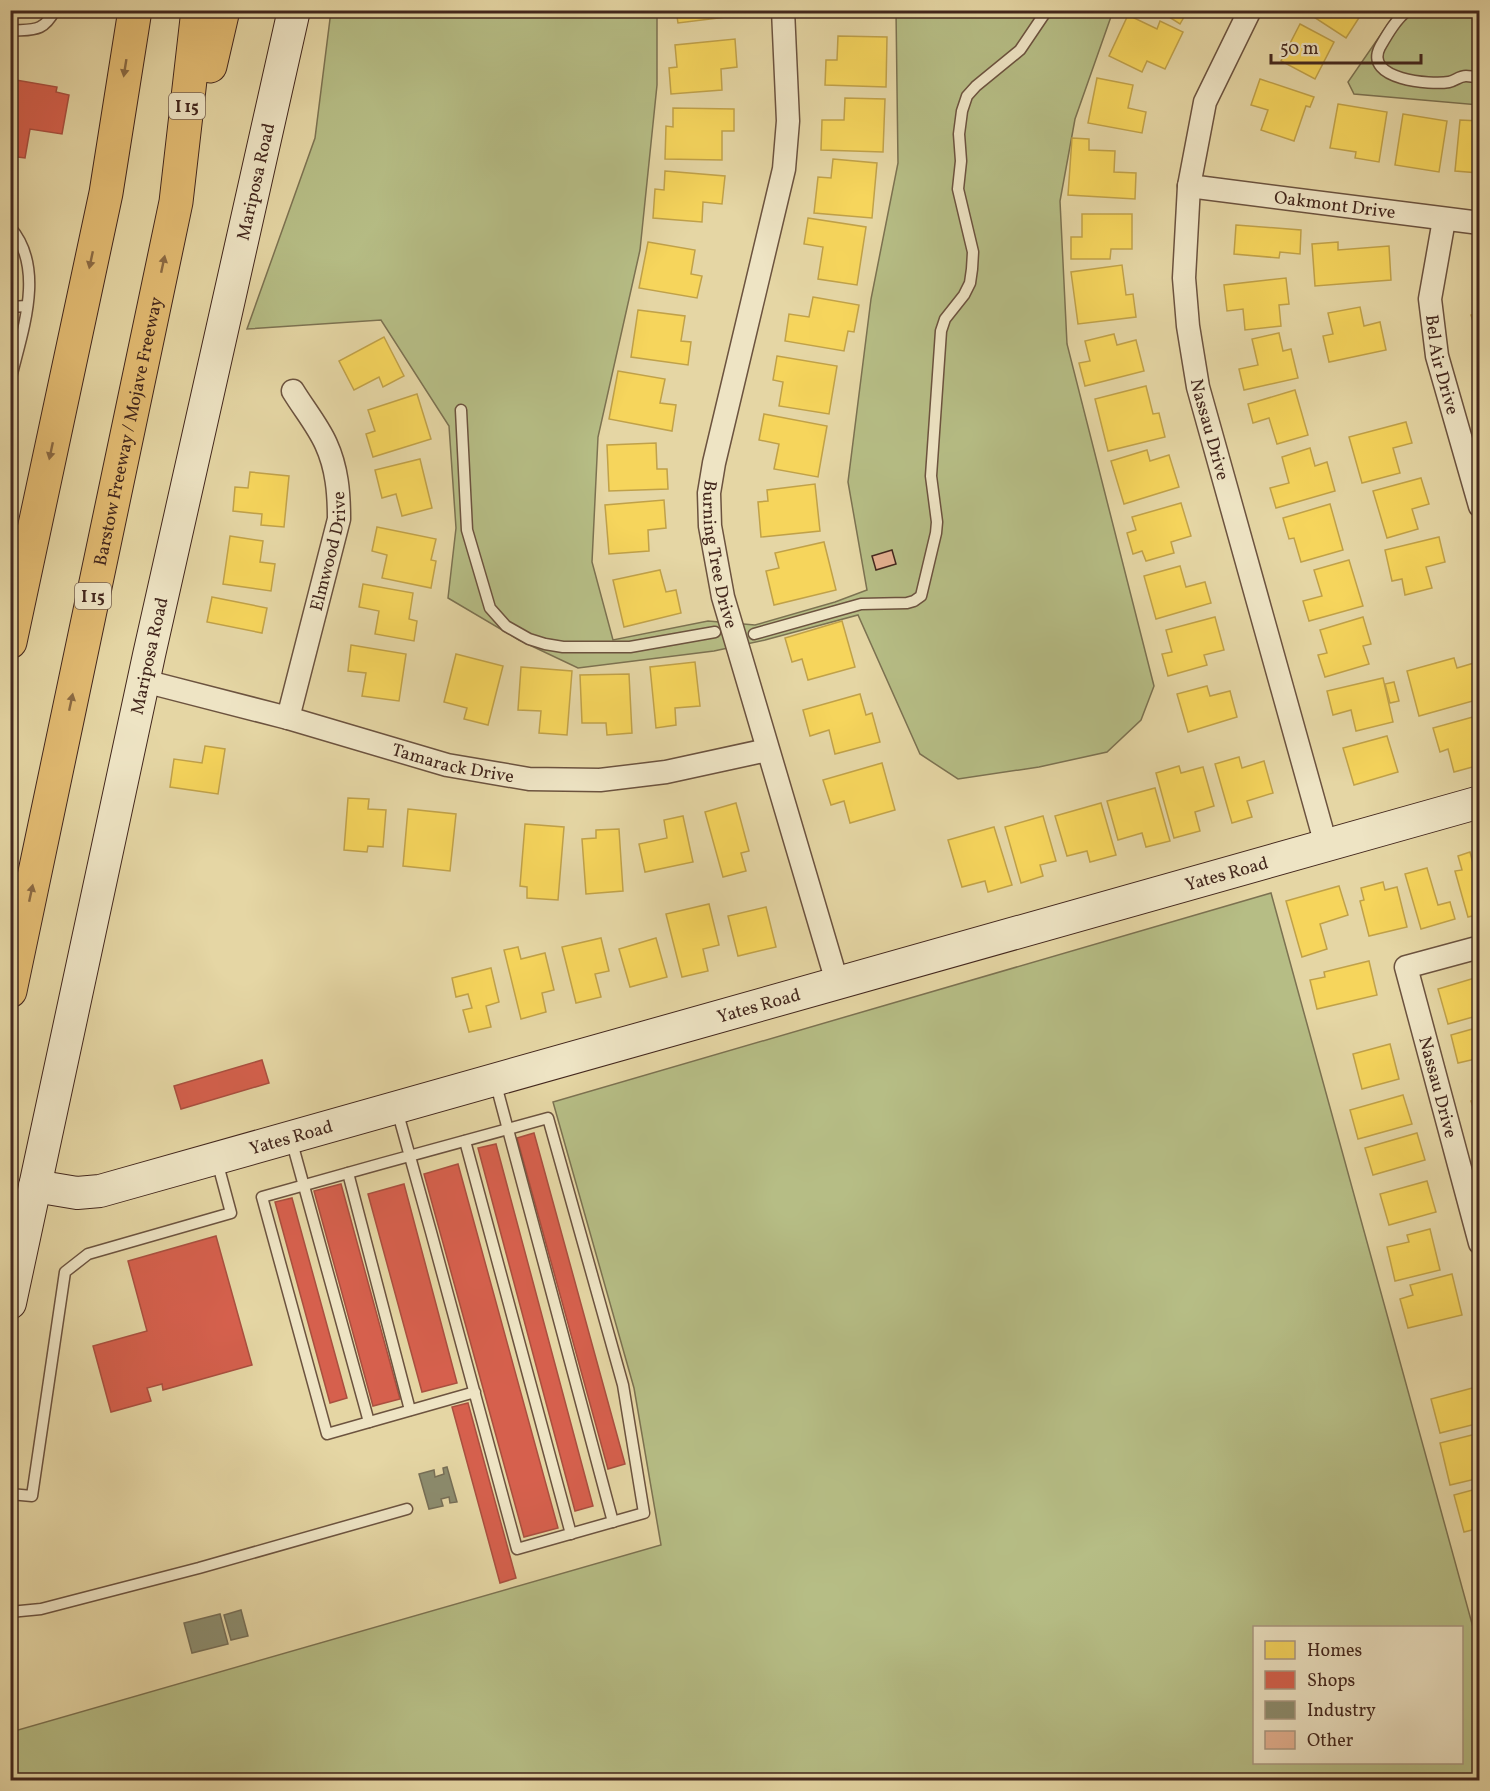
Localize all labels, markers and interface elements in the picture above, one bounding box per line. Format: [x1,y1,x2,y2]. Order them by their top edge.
scale bar [1271,27,1421,65]
text: 50 m [1280,37,1319,62]
one-way arrow [121,59,130,78]
road number: I 15 [169,93,205,119]
street label: Mariposa Road [232,121,282,243]
street label: Oakmont Drive [1272,186,1397,226]
one-way arrow [86,251,96,270]
one-way arrow [158,255,168,274]
street label: Barstow Freeway / Mojave Freeway [89,294,170,568]
street label: Bel Air Drive [1418,313,1464,418]
street label: Nassau Drive [1183,377,1234,483]
one-way arrow [46,442,55,461]
street label: Burning Tree Drive [695,478,743,632]
street label: Elmwood Drive [305,490,353,614]
road number: I 15 [75,583,111,609]
street label: Mariposa Road [126,595,176,717]
one-way arrow [67,692,76,711]
street label: Tamarack Drive [388,738,516,790]
street label: Yates Road [1182,851,1271,899]
one-way arrow [27,883,36,902]
street label: Yates Road [715,983,804,1030]
street label: Nassau Drive [1411,1034,1462,1141]
street label: Yates Road [247,1115,336,1162]
legend [1253,1626,1463,1764]
text: Homes [1307,1639,1362,1664]
text: Shops [1307,1669,1355,1694]
text: Industry [1307,1699,1376,1724]
text: Other [1307,1729,1354,1754]

